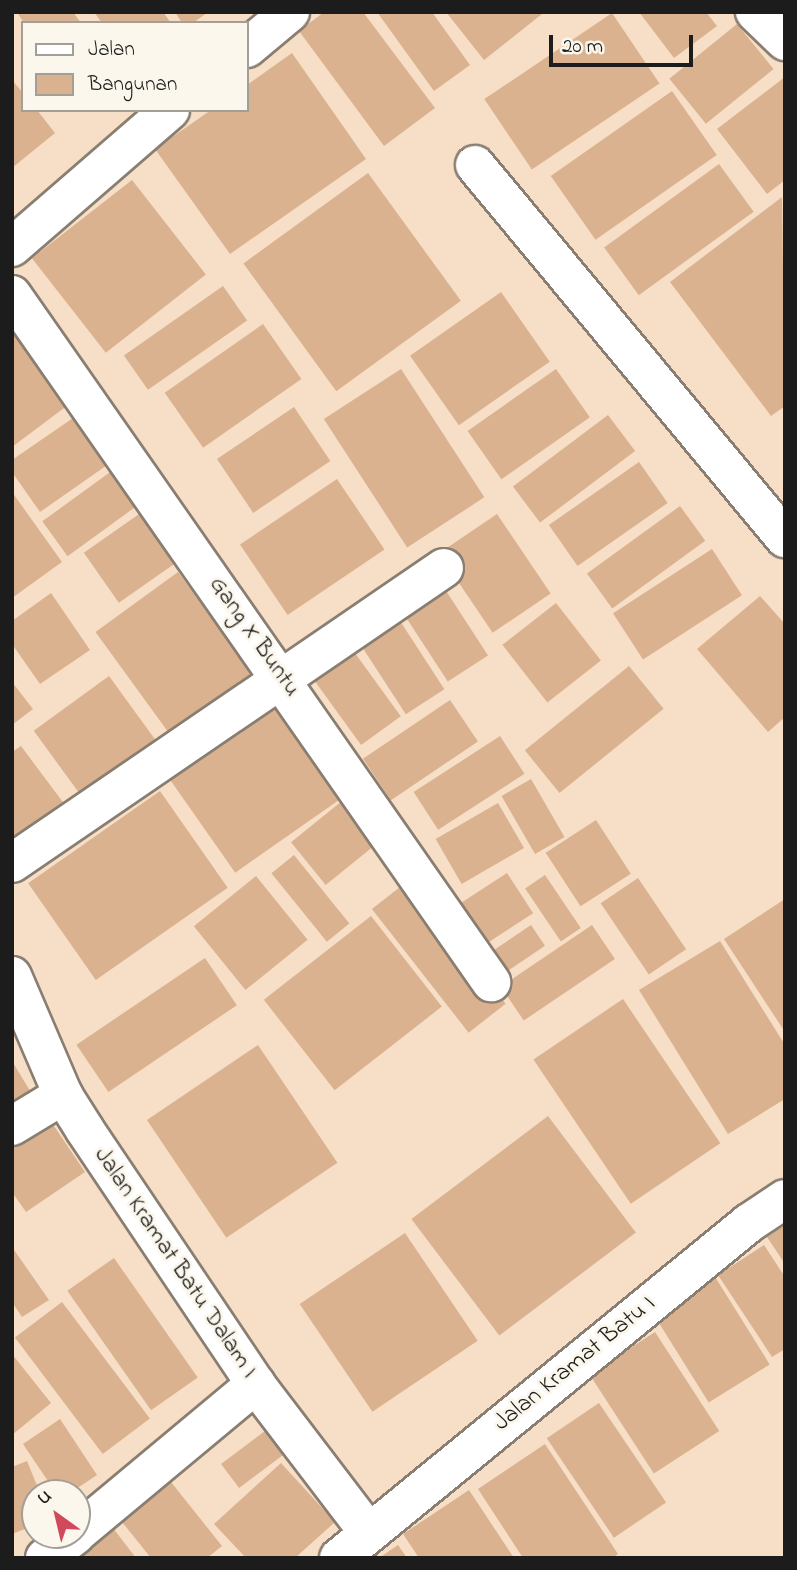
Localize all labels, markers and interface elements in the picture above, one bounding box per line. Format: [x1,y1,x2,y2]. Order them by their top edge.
legend [21,21,248,112]
scale bar [552,21,696,65]
text: 20 m [562,32,603,62]
text: Jalan [88,35,135,65]
text: Bangunan [88,70,177,100]
street label: Gang X Buntu [202,571,306,703]
street label: Jalan Kramat Batu Dalam I [87,1142,263,1384]
street label: Jalan Kramat Batu I [488,1290,662,1438]
north arrow [21,1479,91,1549]
text: U [33,1483,58,1512]

